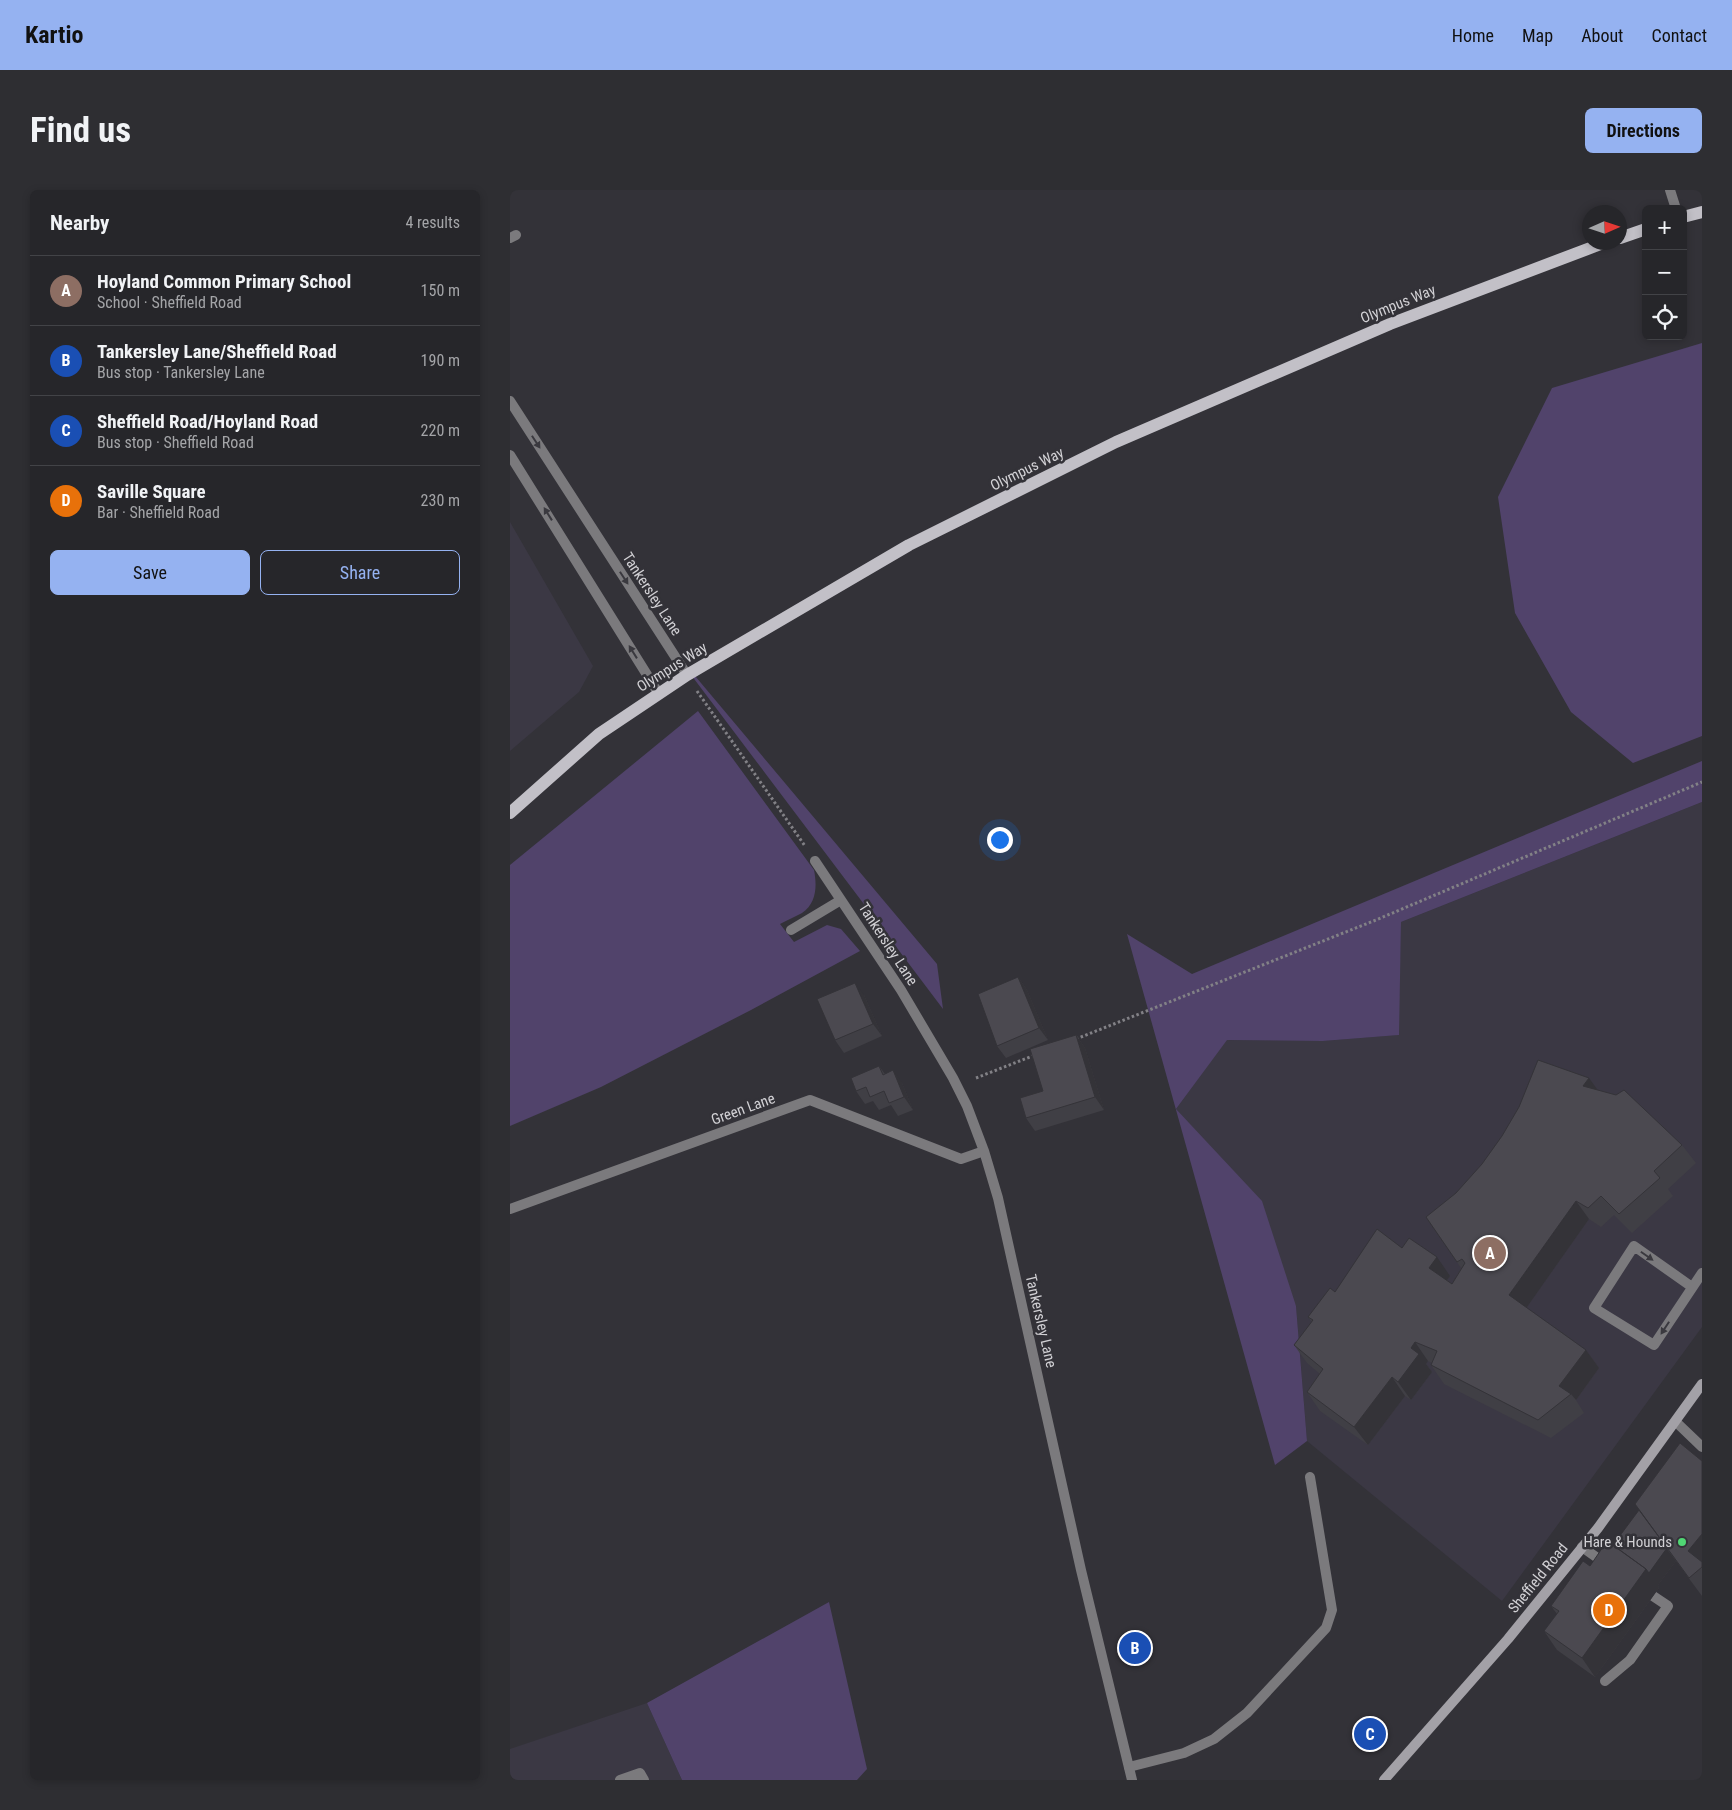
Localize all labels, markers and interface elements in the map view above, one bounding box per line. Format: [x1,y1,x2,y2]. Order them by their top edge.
text: Kartio [25,21,83,49]
text: Home [1452,25,1494,46]
text: Map [1522,25,1553,46]
text: About [1581,25,1623,46]
text: Contact [1651,25,1707,46]
button: Directions [1585,108,1702,153]
text: Find us [30,110,131,151]
north arrow [1582,205,1627,250]
map controls [1642,205,1687,340]
button: + [1642,205,1687,250]
text: Nearby [50,211,109,235]
text: 4 results [405,213,460,232]
button: − [1642,250,1687,295]
text: Hoyland Common Primary School [97,270,351,293]
text: A [61,281,71,300]
text: 150 m [421,281,460,300]
street label: Olympus Way [1358,281,1438,327]
text: School · Sheffield Road [97,293,242,312]
button: locate [1642,295,1687,340]
text: Tankersley Lane/Sheffield Road [97,340,337,363]
text: B [62,351,70,370]
text: 190 m [421,351,460,370]
text: Bus stop · Tankersley Lane [97,363,265,382]
text: Sheffield Road/Hoyland Road [97,410,318,433]
text: C [61,421,71,440]
text: 220 m [421,421,460,440]
text: Bus stop · Sheffield Road [97,433,254,452]
one-way arrow [532,435,541,448]
street label: Olympus Way [987,443,1067,495]
text: Saville Square [97,480,206,503]
text: D [61,491,71,510]
text: 230 m [421,491,460,510]
text: Bar · Sheffield Road [97,503,220,522]
one-way arrow [543,508,552,521]
street label: Tankersley Lane [619,549,685,639]
button: Save [50,550,250,595]
button: Share [260,550,460,595]
one-way arrow [620,572,629,585]
street label: Olympus Way [634,638,710,696]
one-way arrow [628,646,638,659]
your location [987,827,1013,853]
street label: Tankersley Lane [855,899,921,989]
street label: Green Lane [709,1089,777,1129]
pin: A [1474,1234,1506,1272]
one-way arrow [1640,1251,1654,1261]
street label: Tankersley Lane [1022,1273,1060,1369]
one-way arrow [1660,1321,1670,1334]
place label: Hare & Hounds [1583,1533,1672,1551]
marker: Hare & Hounds [1676,1536,1688,1548]
street label: Sheffield Road [1504,1539,1572,1617]
pin: D [1593,1591,1625,1629]
pin: B [1119,1629,1151,1667]
pin: C [1354,1715,1386,1753]

